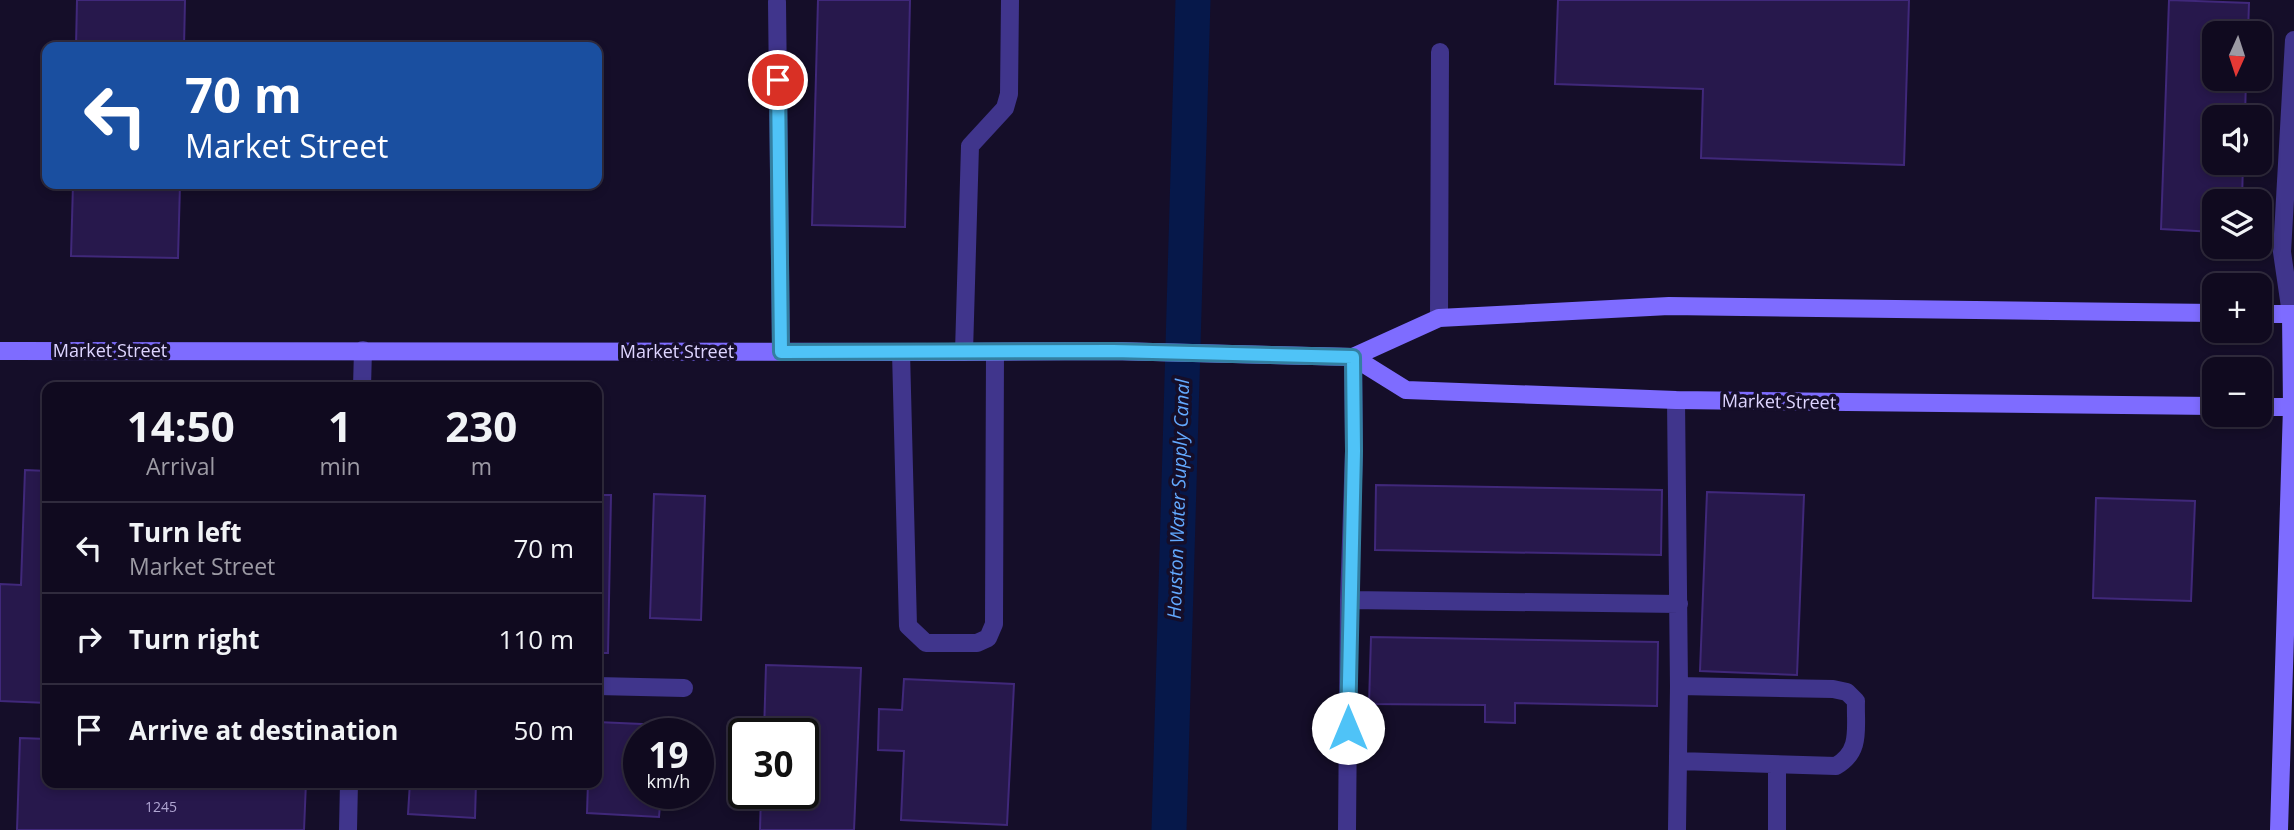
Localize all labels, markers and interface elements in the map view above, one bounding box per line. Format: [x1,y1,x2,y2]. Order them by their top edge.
north arrow [2202,21,2272,91]
map controls [2202,21,2272,427]
pin [748,50,808,110]
text: 70 m [185,61,302,127]
icon: arrive [759,61,797,99]
icon: left [70,70,161,161]
button: sound [2202,105,2272,175]
text: Market Street [185,124,389,167]
button: layers [2202,189,2272,259]
button: + [2202,273,2272,343]
street label: Market Street [53,338,167,362]
street label: Market Street [620,339,734,363]
button: − [2202,357,2272,427]
water label: Houston Water Supply Canal [1161,377,1195,619]
street label: Market Street [1722,388,1836,414]
text: 14:50 [127,397,235,454]
text: 1 [328,397,352,454]
text: 230 [445,397,517,454]
text: Arrival [146,450,215,482]
text: min [319,450,361,482]
text: m [471,450,492,482]
text: Turn left [129,514,241,550]
icon: left [70,529,108,567]
text: 70 m [513,530,574,566]
text: Market Street [129,550,275,582]
icon: right [70,620,108,658]
text: Turn right [129,621,260,657]
text: 110 m [499,621,574,657]
position arrow [1311,691,1385,765]
icon: arrive [70,711,108,749]
text: Arrive at destination [129,712,398,748]
text: 50 m [513,712,574,748]
speed limit sign: 30 [728,718,819,809]
text: 19 [648,731,689,778]
text: km/h [647,769,690,793]
house number: 1245 [145,797,177,816]

